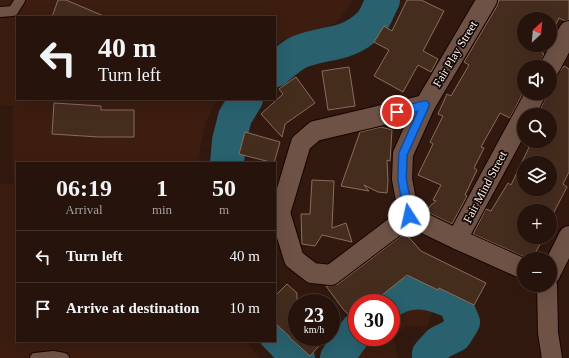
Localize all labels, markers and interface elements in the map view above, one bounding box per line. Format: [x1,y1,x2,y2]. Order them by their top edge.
north arrow [517,12,557,52]
map controls [517,12,557,292]
street label: Fair Play Street [430,18,481,90]
icon: left [32,32,84,84]
text: 40 m [98,32,156,63]
button: sound [517,60,557,100]
text: Turn left [98,65,161,85]
pin [380,95,414,129]
icon: arrive [386,101,408,123]
button: search [517,108,557,148]
street label: Fair Mind Street [460,148,510,225]
button: layers [517,156,557,196]
text: 06:19 [56,175,112,201]
text: 1 [156,175,168,201]
text: 50 [212,175,236,201]
position arrow [388,195,430,237]
text: Arrival [65,202,103,217]
text: min [152,202,172,217]
text: m [219,202,229,217]
button: + [517,204,557,244]
icon: left [32,246,54,268]
text: Turn left [66,248,123,264]
text: 40 m [230,248,260,264]
button: − [517,252,557,292]
speed limit sign: 30 [348,294,400,346]
icon: arrive [32,298,54,320]
text: Arrive at destination [66,300,199,316]
text: 10 m [230,300,260,316]
text: 23 [304,304,324,326]
text: km/h [304,324,324,335]

